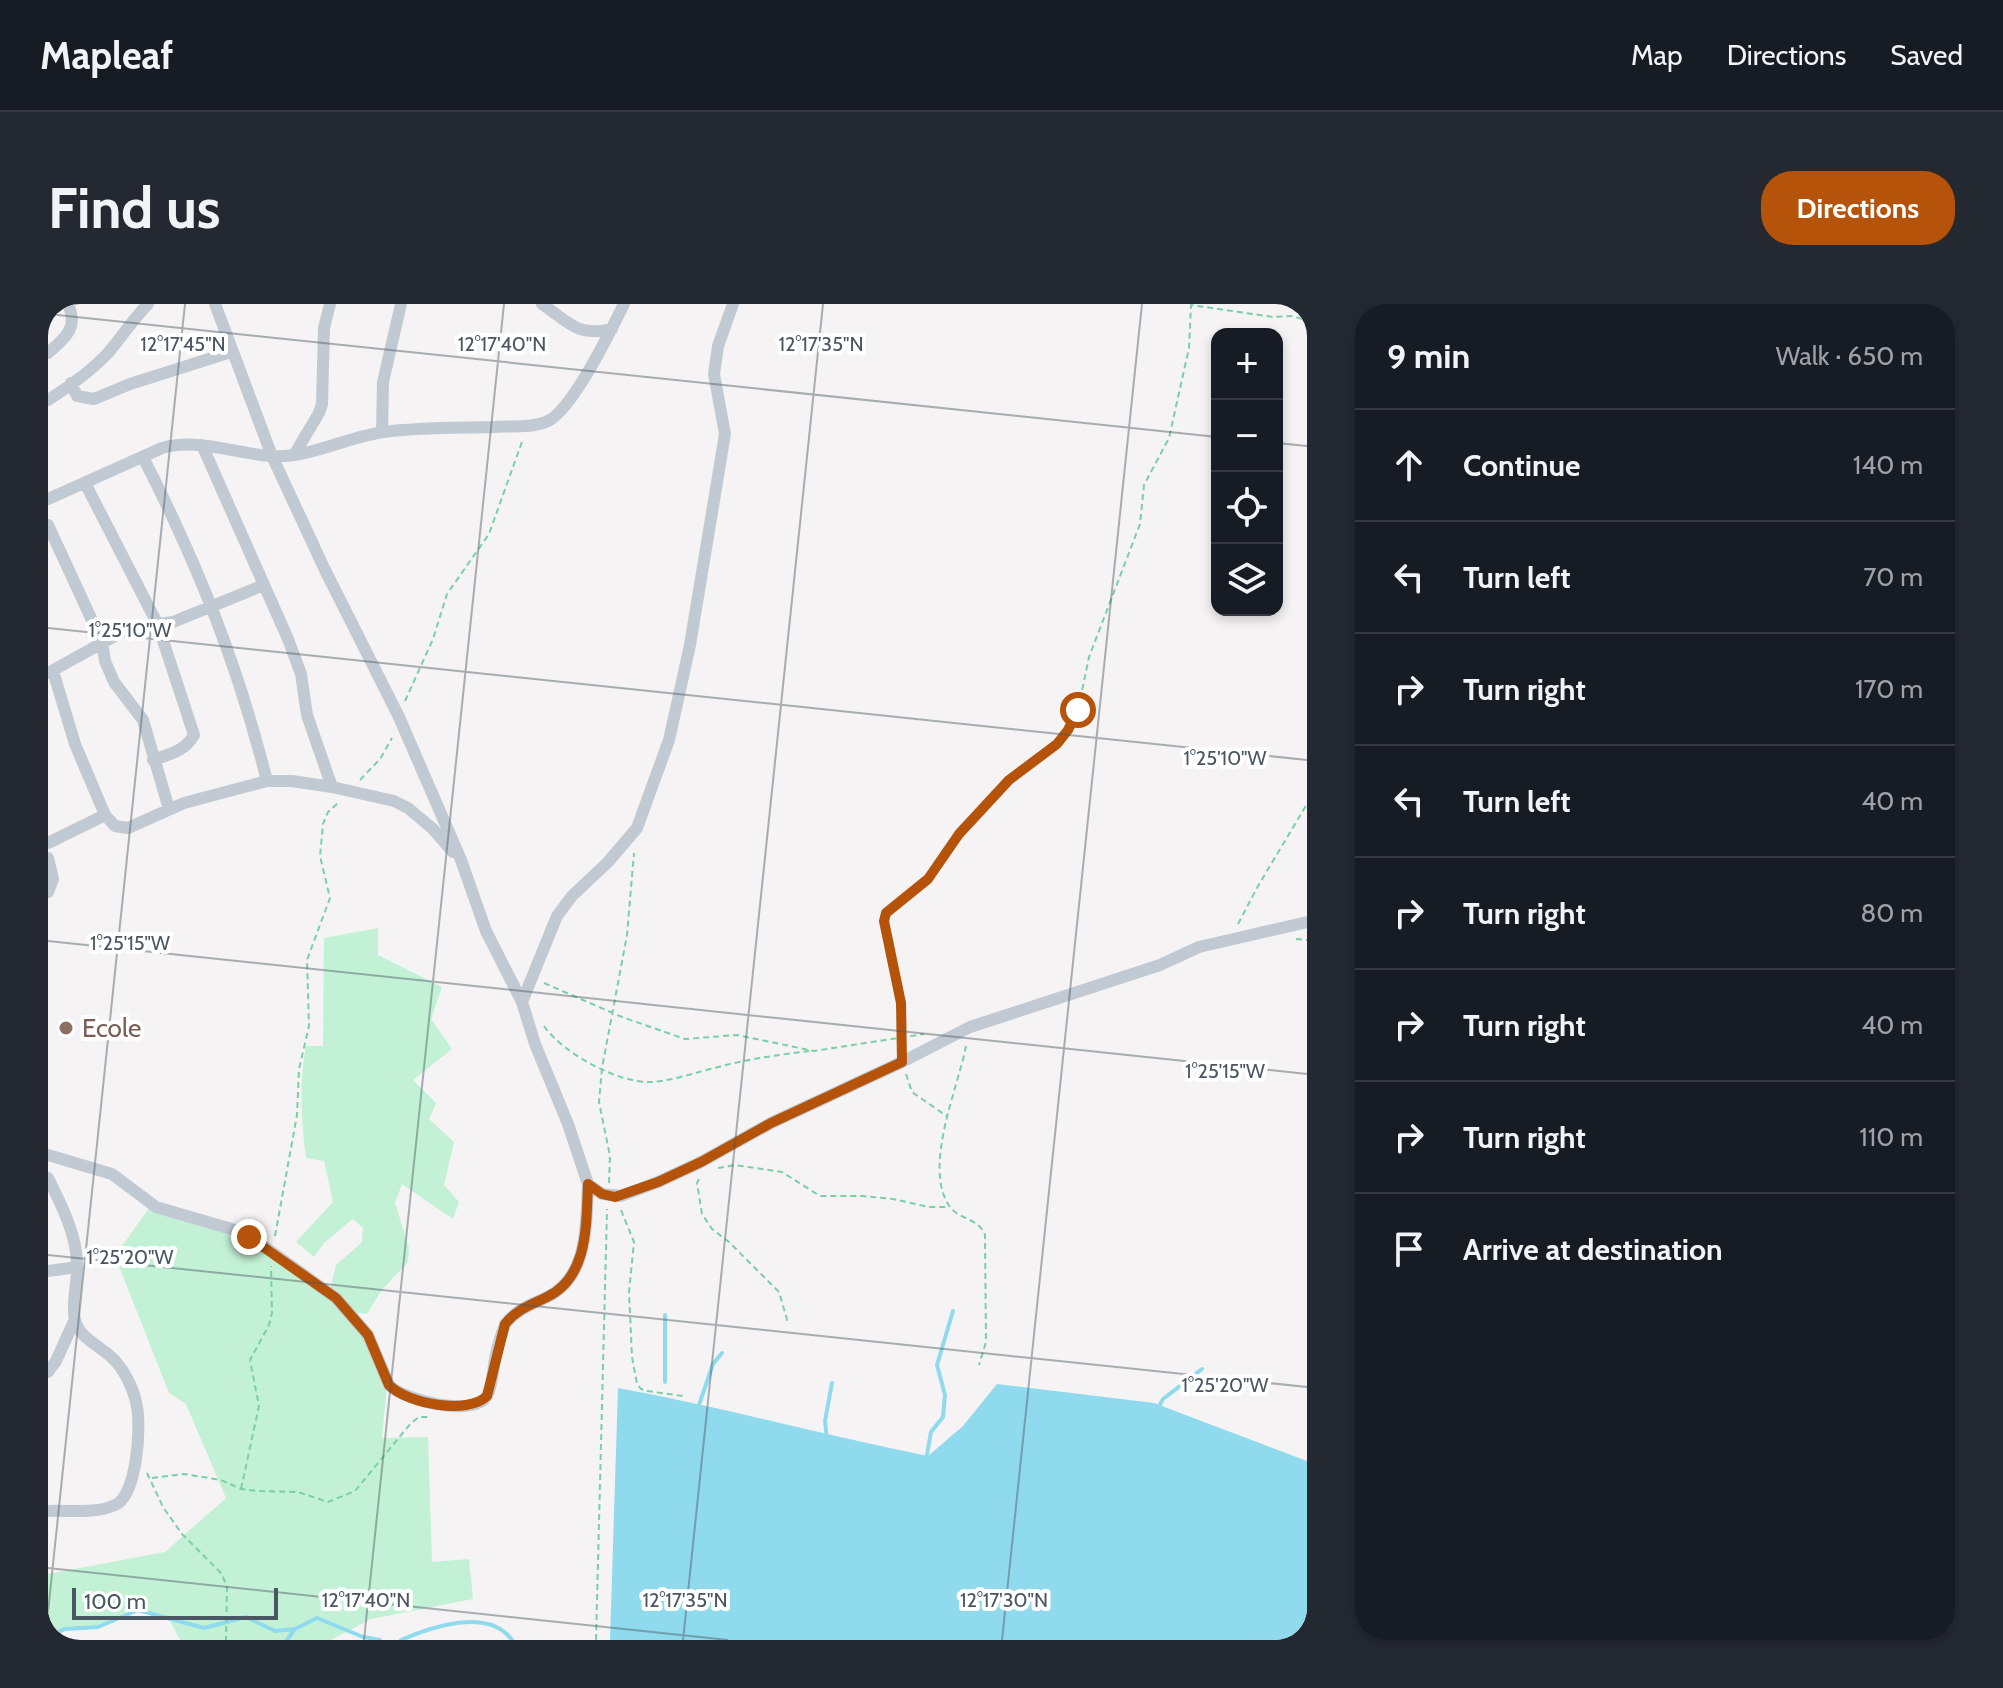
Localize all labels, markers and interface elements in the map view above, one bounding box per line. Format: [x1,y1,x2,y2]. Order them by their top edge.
text: Mapleaf [40,32,173,79]
text: Map [1631,38,1683,72]
text: Directions [1727,38,1846,72]
text: Saved [1890,38,1963,72]
button: Directions [1761,171,1955,245]
text: Find us [48,174,221,242]
map controls [1211,328,1283,616]
button: + [1211,328,1283,400]
text: 12°17'45"N [140,332,226,356]
text: 12°17'40"N [458,332,546,356]
text: 12°17'35"N [779,332,864,356]
text: 9 min [1387,335,1470,377]
text: Walk · 650 m [1776,340,1923,372]
button: − [1211,400,1283,472]
icon: ahead [1387,443,1431,487]
text: Continue [1463,447,1580,484]
text: 140 m [1853,449,1923,481]
button: locate [1211,472,1283,544]
button: layers [1211,544,1283,616]
icon: left [1387,555,1431,599]
text: Turn left [1463,559,1571,596]
text: 70 m [1863,561,1923,593]
text: 1°25'10"W [89,618,172,642]
icon: right [1387,667,1431,711]
text: Turn right [1463,671,1586,708]
text: 170 m [1855,673,1923,705]
route start [1060,692,1096,728]
text: 1°25'10"W [1184,746,1267,770]
icon: left [1387,779,1431,823]
text: Turn left [1463,783,1571,820]
text: 40 m [1861,785,1923,817]
icon: right [1387,891,1431,935]
text: Turn right [1463,895,1586,932]
text: 80 m [1860,897,1923,929]
text: 1°25'15"W [90,931,170,955]
icon: right [1387,1003,1431,1047]
text: Turn right [1463,1007,1586,1044]
text: 40 m [1861,1009,1923,1041]
place label: Ecole [82,1012,141,1044]
marker: Ecole [57,1019,75,1037]
text: 1°25'15"W [1185,1059,1265,1083]
icon: right [1387,1115,1431,1159]
text: Turn right [1463,1119,1586,1156]
text: 110 m [1859,1121,1923,1153]
route end [231,1219,267,1255]
icon: arrive [1387,1227,1431,1271]
text: Arrive at destination [1463,1231,1723,1268]
text: 1°25'20"W [87,1245,174,1269]
text: 1°25'20"W [1182,1373,1269,1397]
scale bar [72,1584,278,1620]
text: 100 m [84,1588,146,1615]
text: 12°17'40"N [322,1588,410,1612]
text: 12°17'35"N [643,1588,728,1612]
text: 12°17'30"N [960,1588,1048,1612]

